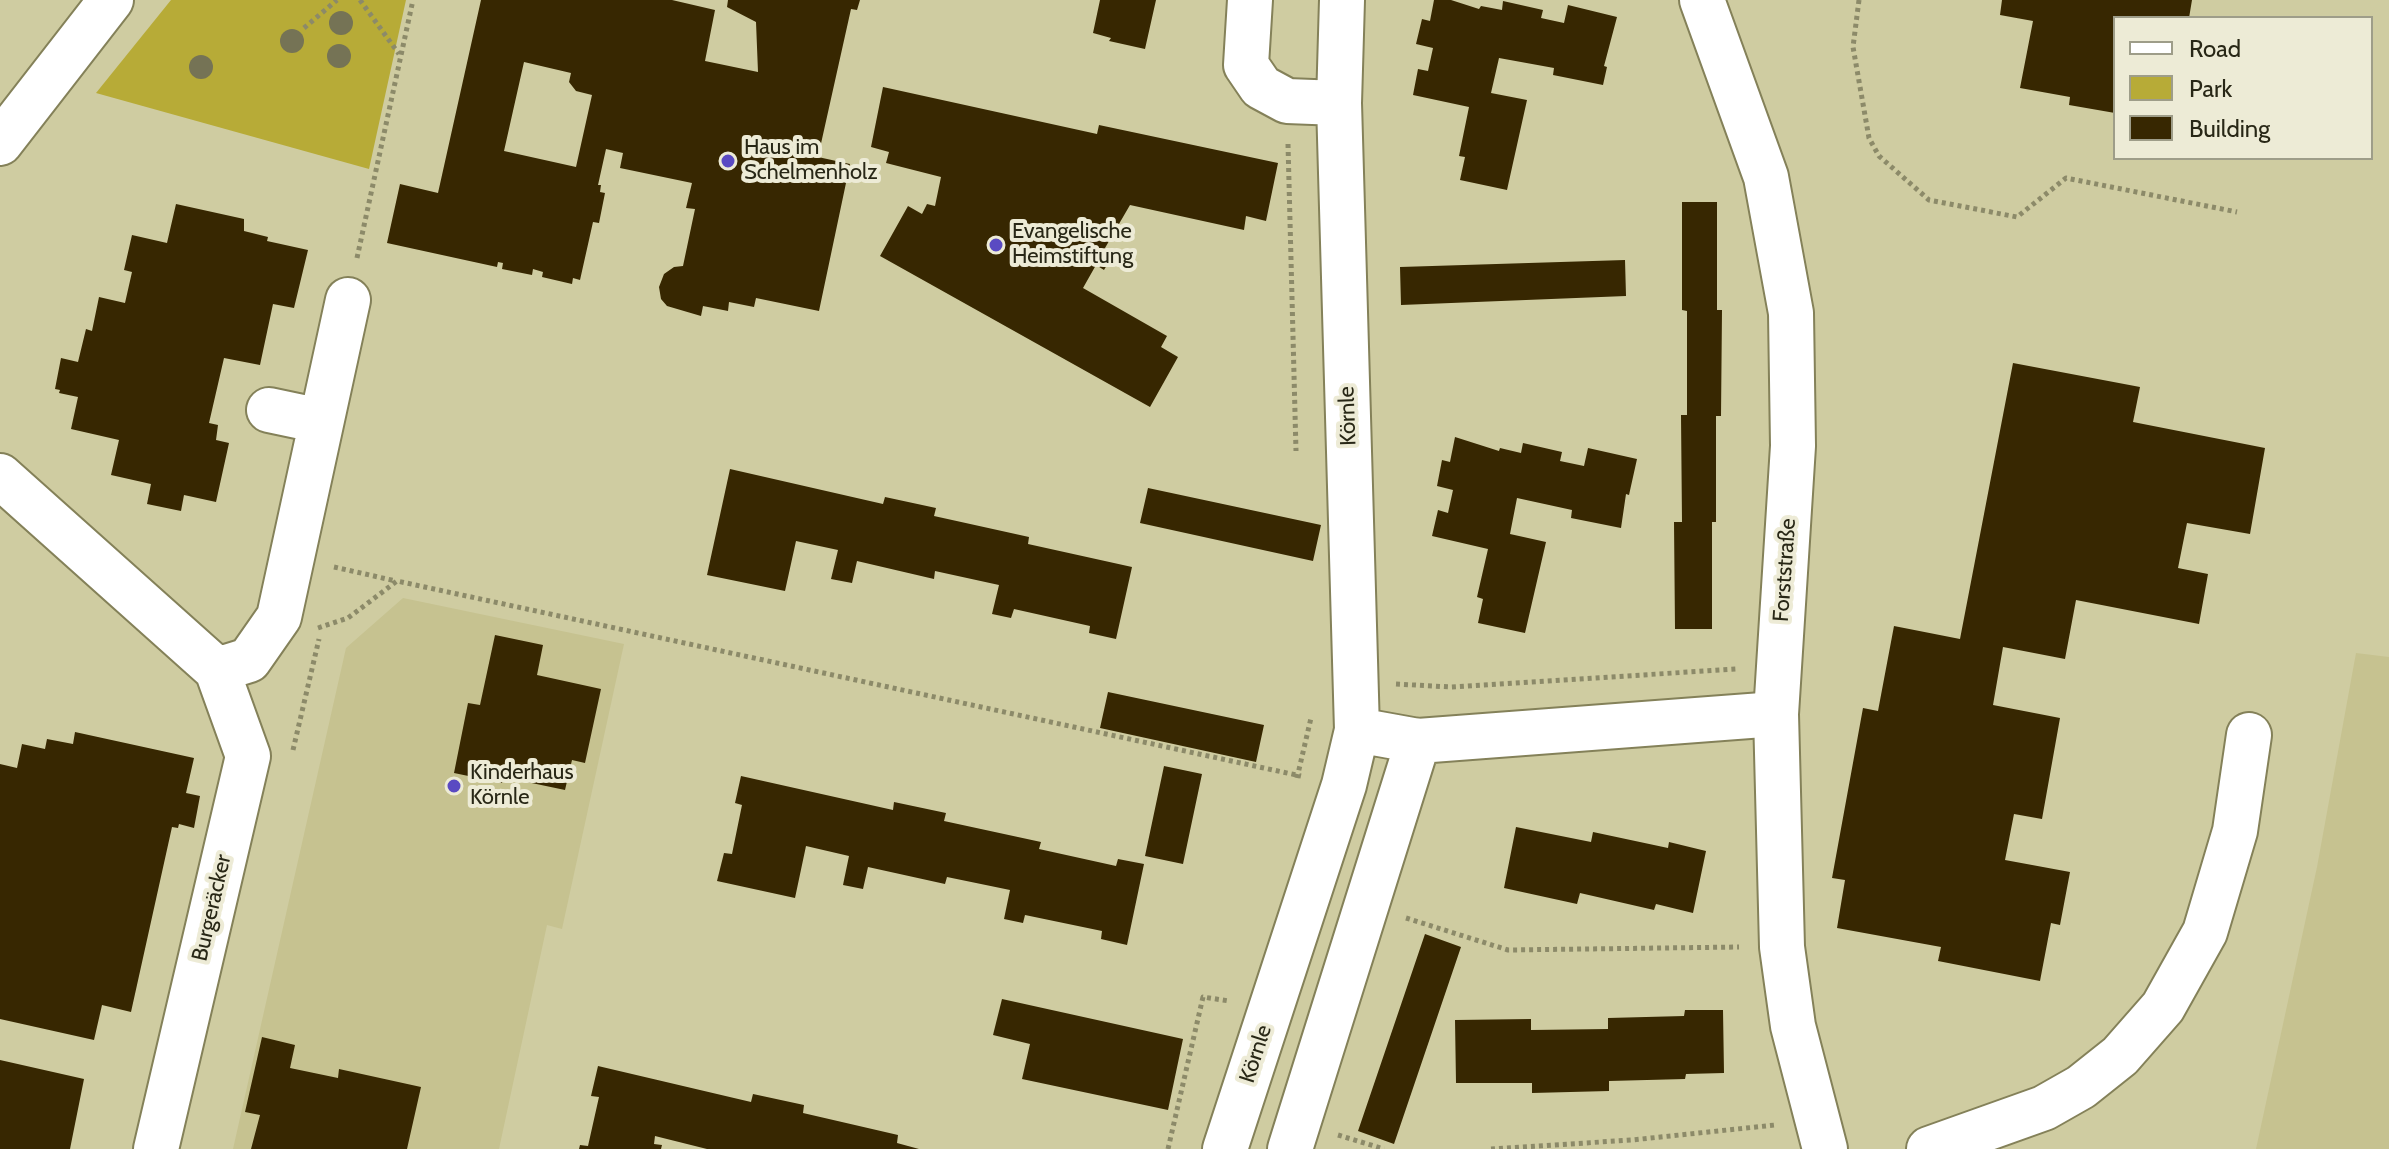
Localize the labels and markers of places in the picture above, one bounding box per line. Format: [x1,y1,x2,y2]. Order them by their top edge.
place label: Haus im Schelmenholz [744,135,878,186]
marker: Haus im Schelmenholz [719,152,737,170]
place label: Evangelische Heimstiftung [1012,219,1133,270]
marker: Evangelische Heimstiftung [987,236,1005,254]
place label: Kinderhaus Körnle [470,760,573,812]
marker: Kinderhaus Körnle [445,777,463,795]

